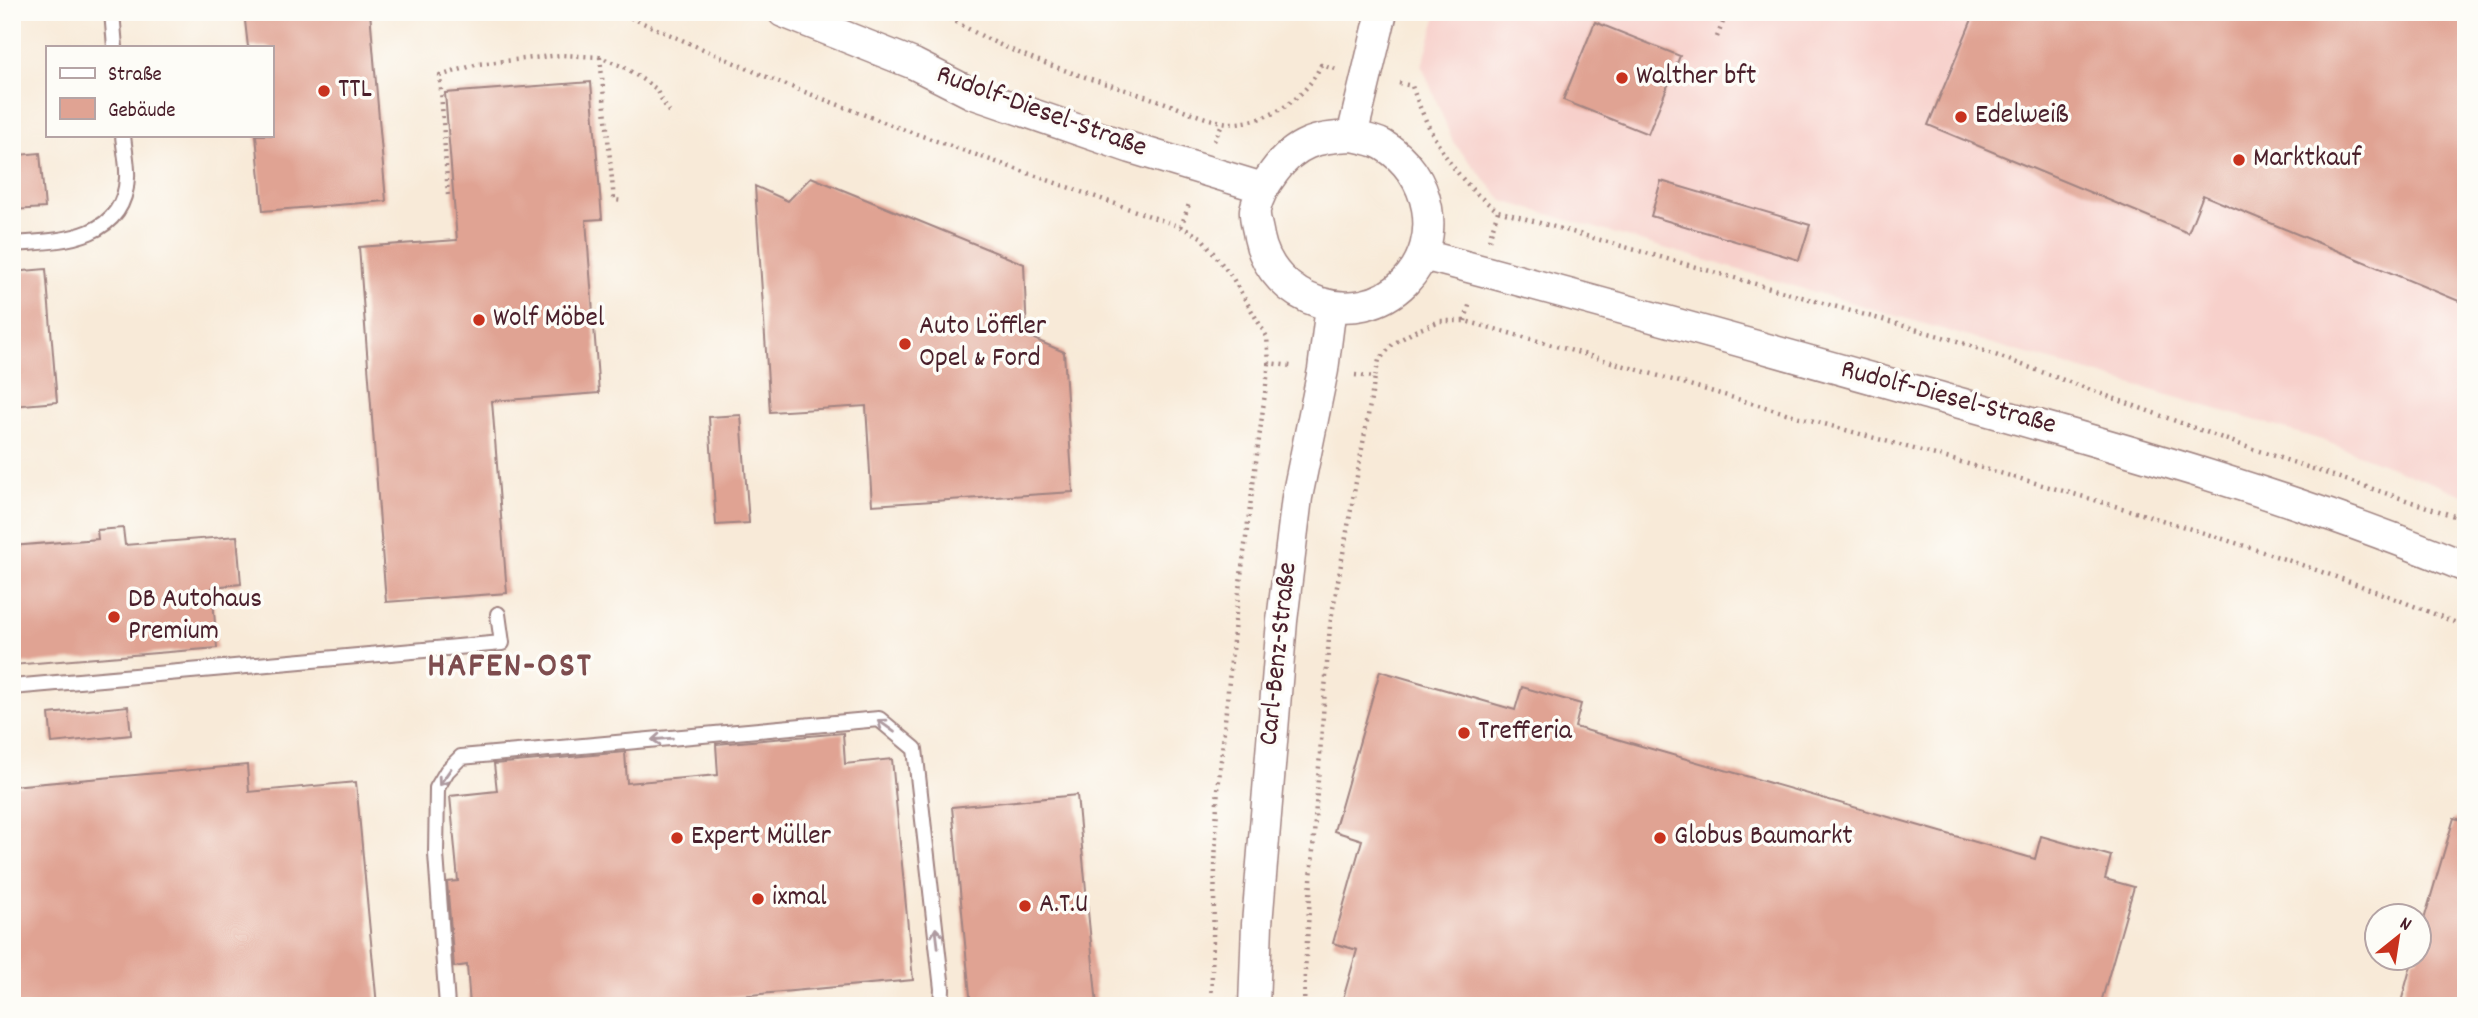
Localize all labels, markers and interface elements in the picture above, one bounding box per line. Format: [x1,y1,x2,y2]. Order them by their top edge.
legend [46,46,273,136]
street label: Rudolf-Diesel-Straße [930,56,1152,170]
place label: Walther bft [1636,58,1756,98]
text: Straße [108,61,162,91]
marker: Walther bft [1614,70,1630,86]
place label: TTL [338,71,372,111]
marker: TTL [316,83,332,99]
text: Gebäude [108,97,176,127]
place label: Edelweiß [1975,97,2069,137]
marker: Edelweiß [1953,109,1969,125]
place label: Marktkauf [2253,140,2362,180]
marker: Marktkauf [2231,152,2247,168]
place label: Wolf Möbel [493,300,605,340]
place label: Auto Löffler Opel & Ford [919,308,1047,380]
marker: Wolf Möbel [471,312,487,328]
marker: Auto Löffler Opel & Ford [897,336,913,352]
street label: Rudolf-Diesel-Straße [1836,351,2060,447]
street label: Carl-Benz-Straße [1250,560,1310,748]
place label: DB Autohaus Premium [128,581,262,653]
marker: DB Autohaus Premium [106,609,122,625]
district label: HAFEN-OST [427,643,593,693]
place label: Trefferia [1478,713,1573,753]
one-way arrow [877,719,896,733]
marker: Trefferia [1456,725,1472,741]
one-way arrow [651,732,674,745]
one-way arrow [437,767,452,786]
place label: Expert Müller [691,818,832,858]
place label: Globus Baumarkt [1674,818,1853,858]
marker: Expert Müller [669,830,685,846]
marker: Globus Baumarkt [1652,830,1668,846]
place label: ixmal [772,879,827,919]
place label: A.T.U [1039,886,1088,926]
marker: ixmal [750,891,766,907]
marker: A.T.U [1017,898,1033,914]
north arrow [2362,902,2432,972]
text: N [2394,911,2416,939]
one-way arrow [930,927,943,950]

